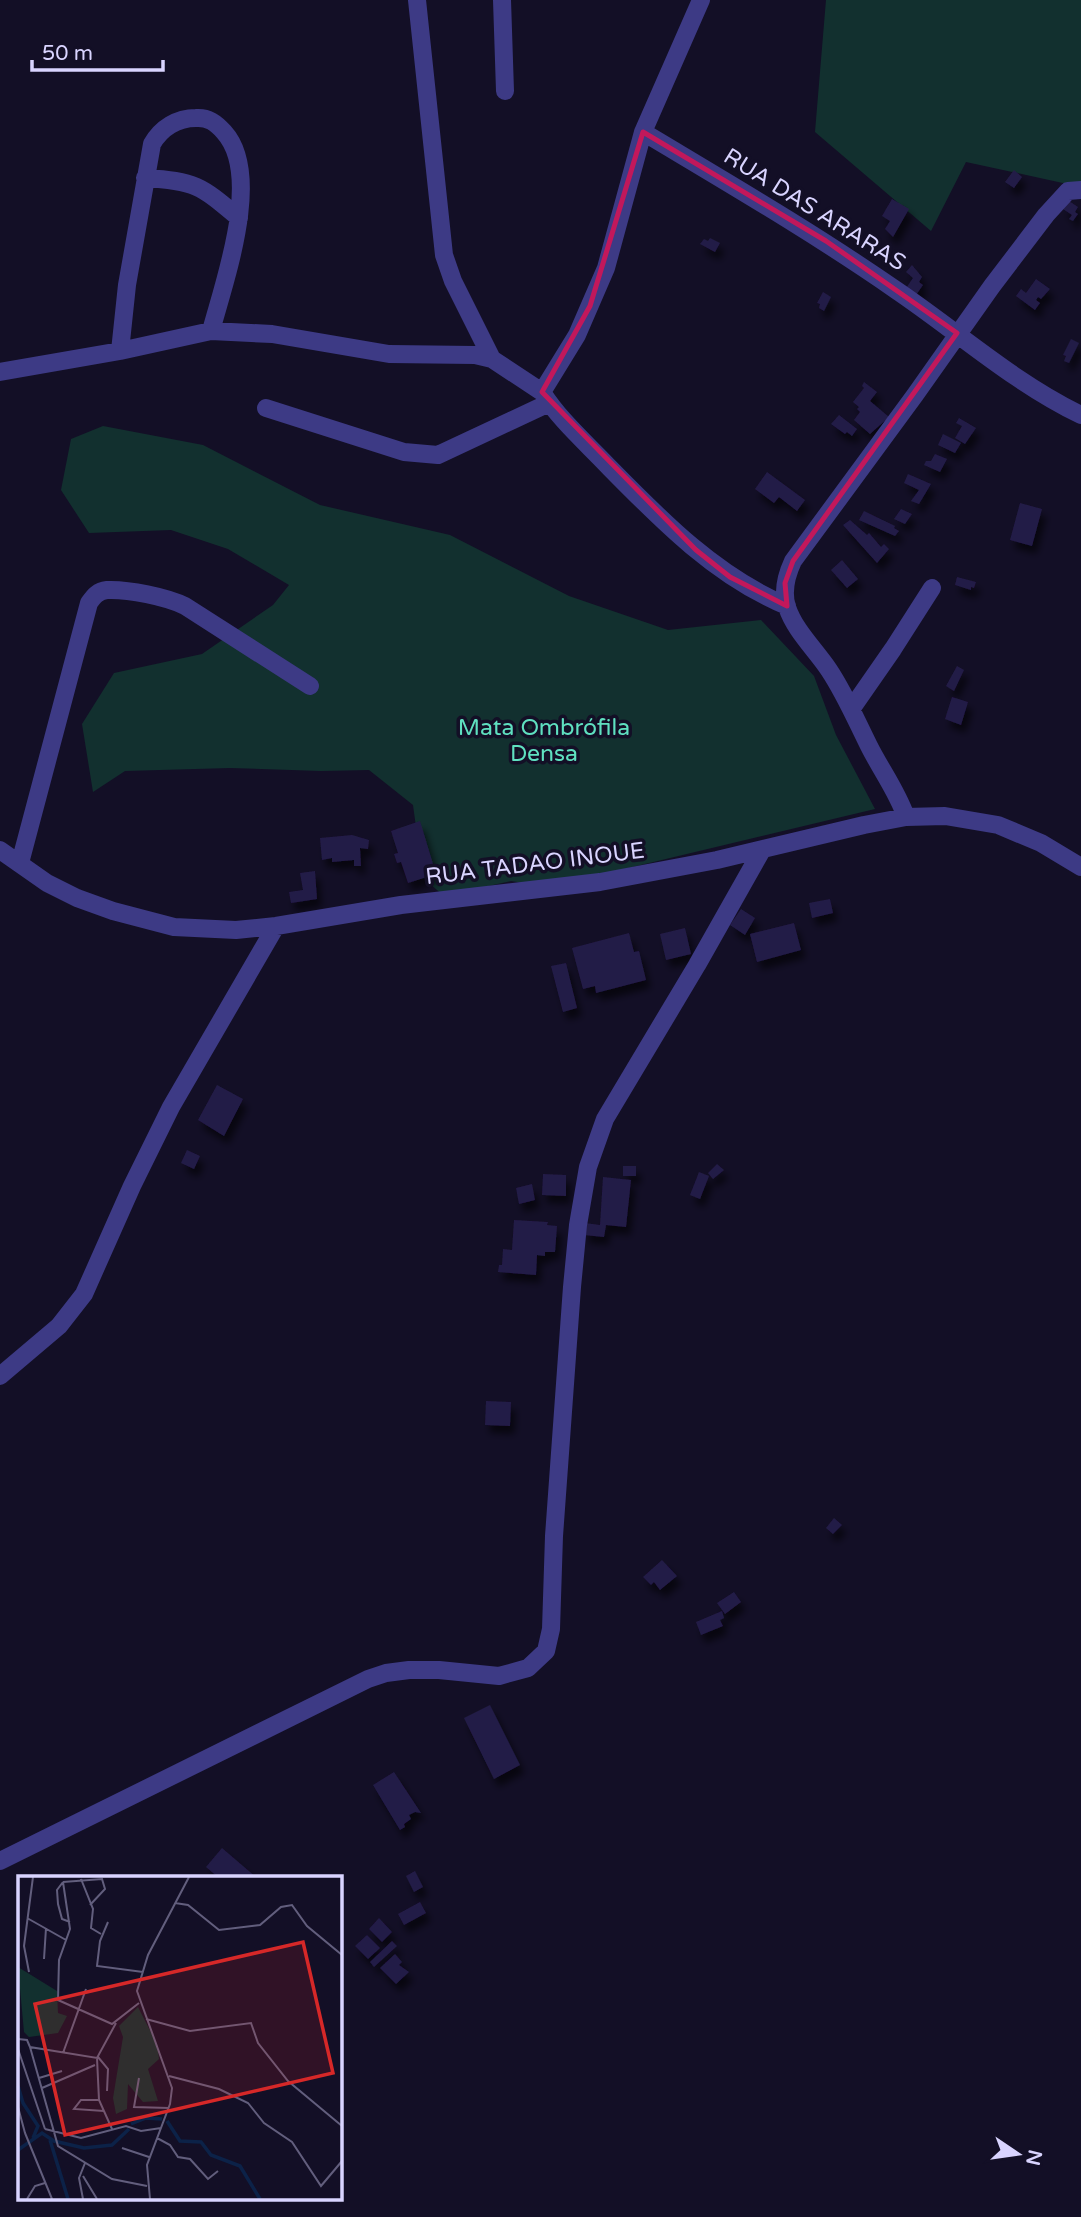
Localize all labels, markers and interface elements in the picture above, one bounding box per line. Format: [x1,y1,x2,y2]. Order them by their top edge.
scale bar [32,28,163,72]
text: 50 m [42,41,93,66]
street label: RUA DAS ARARAS [718,143,911,277]
park label: Mata Ombrófila Densa [458,714,630,768]
street label: RUA TADAO INOUE [424,837,646,891]
inset map [18,1876,341,2200]
north arrow [983,2119,1053,2189]
text: N [1021,2148,1046,2168]

